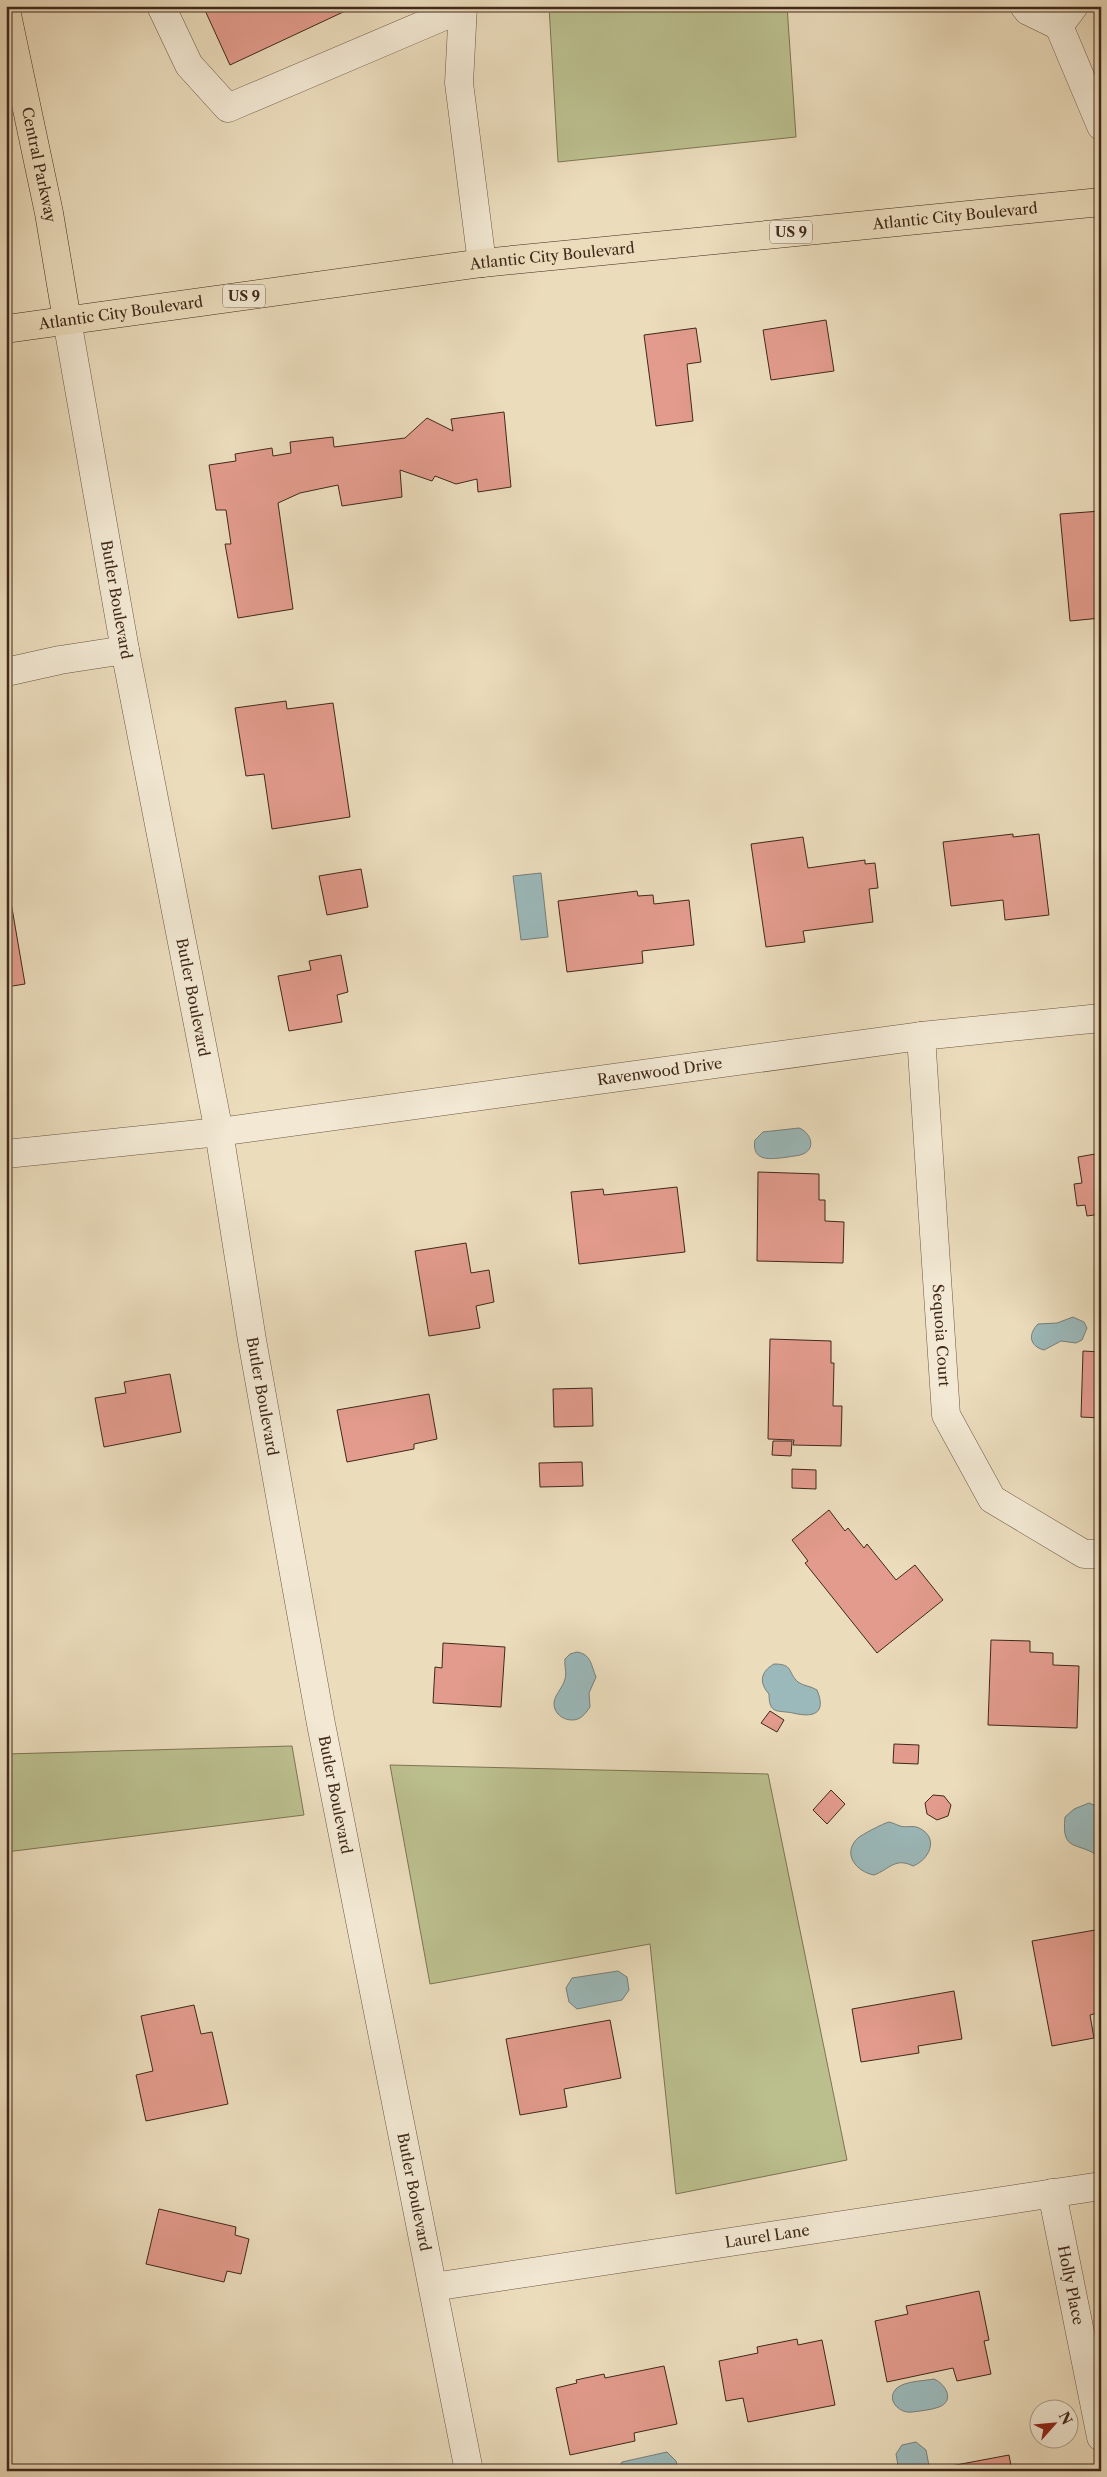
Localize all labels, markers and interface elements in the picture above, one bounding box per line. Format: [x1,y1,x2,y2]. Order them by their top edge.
street label: Central Parkway [18,105,61,224]
street label: Atlantic City Boulevard [871,198,1038,234]
road number: US 9 [770,220,812,243]
street label: Atlantic City Boulevard [467,238,635,274]
road number: US 9 [223,284,265,308]
street label: Atlantic City Boulevard [37,292,204,333]
street label: Butler Boulevard [97,539,137,661]
street label: Butler Boulevard [172,936,214,1058]
street label: Ravenwood Drive [596,1053,724,1089]
street label: Sequoia Court [928,1283,954,1388]
street label: Butler Boulevard [243,1335,283,1457]
street label: Butler Boulevard [314,1734,357,1856]
street label: Butler Boulevard [393,2131,435,2253]
street label: Laurel Lane [723,2220,811,2252]
street label: Holly Place [1054,2243,1088,2327]
north arrow [1030,2400,1080,2450]
text: N [1055,2409,1076,2428]

